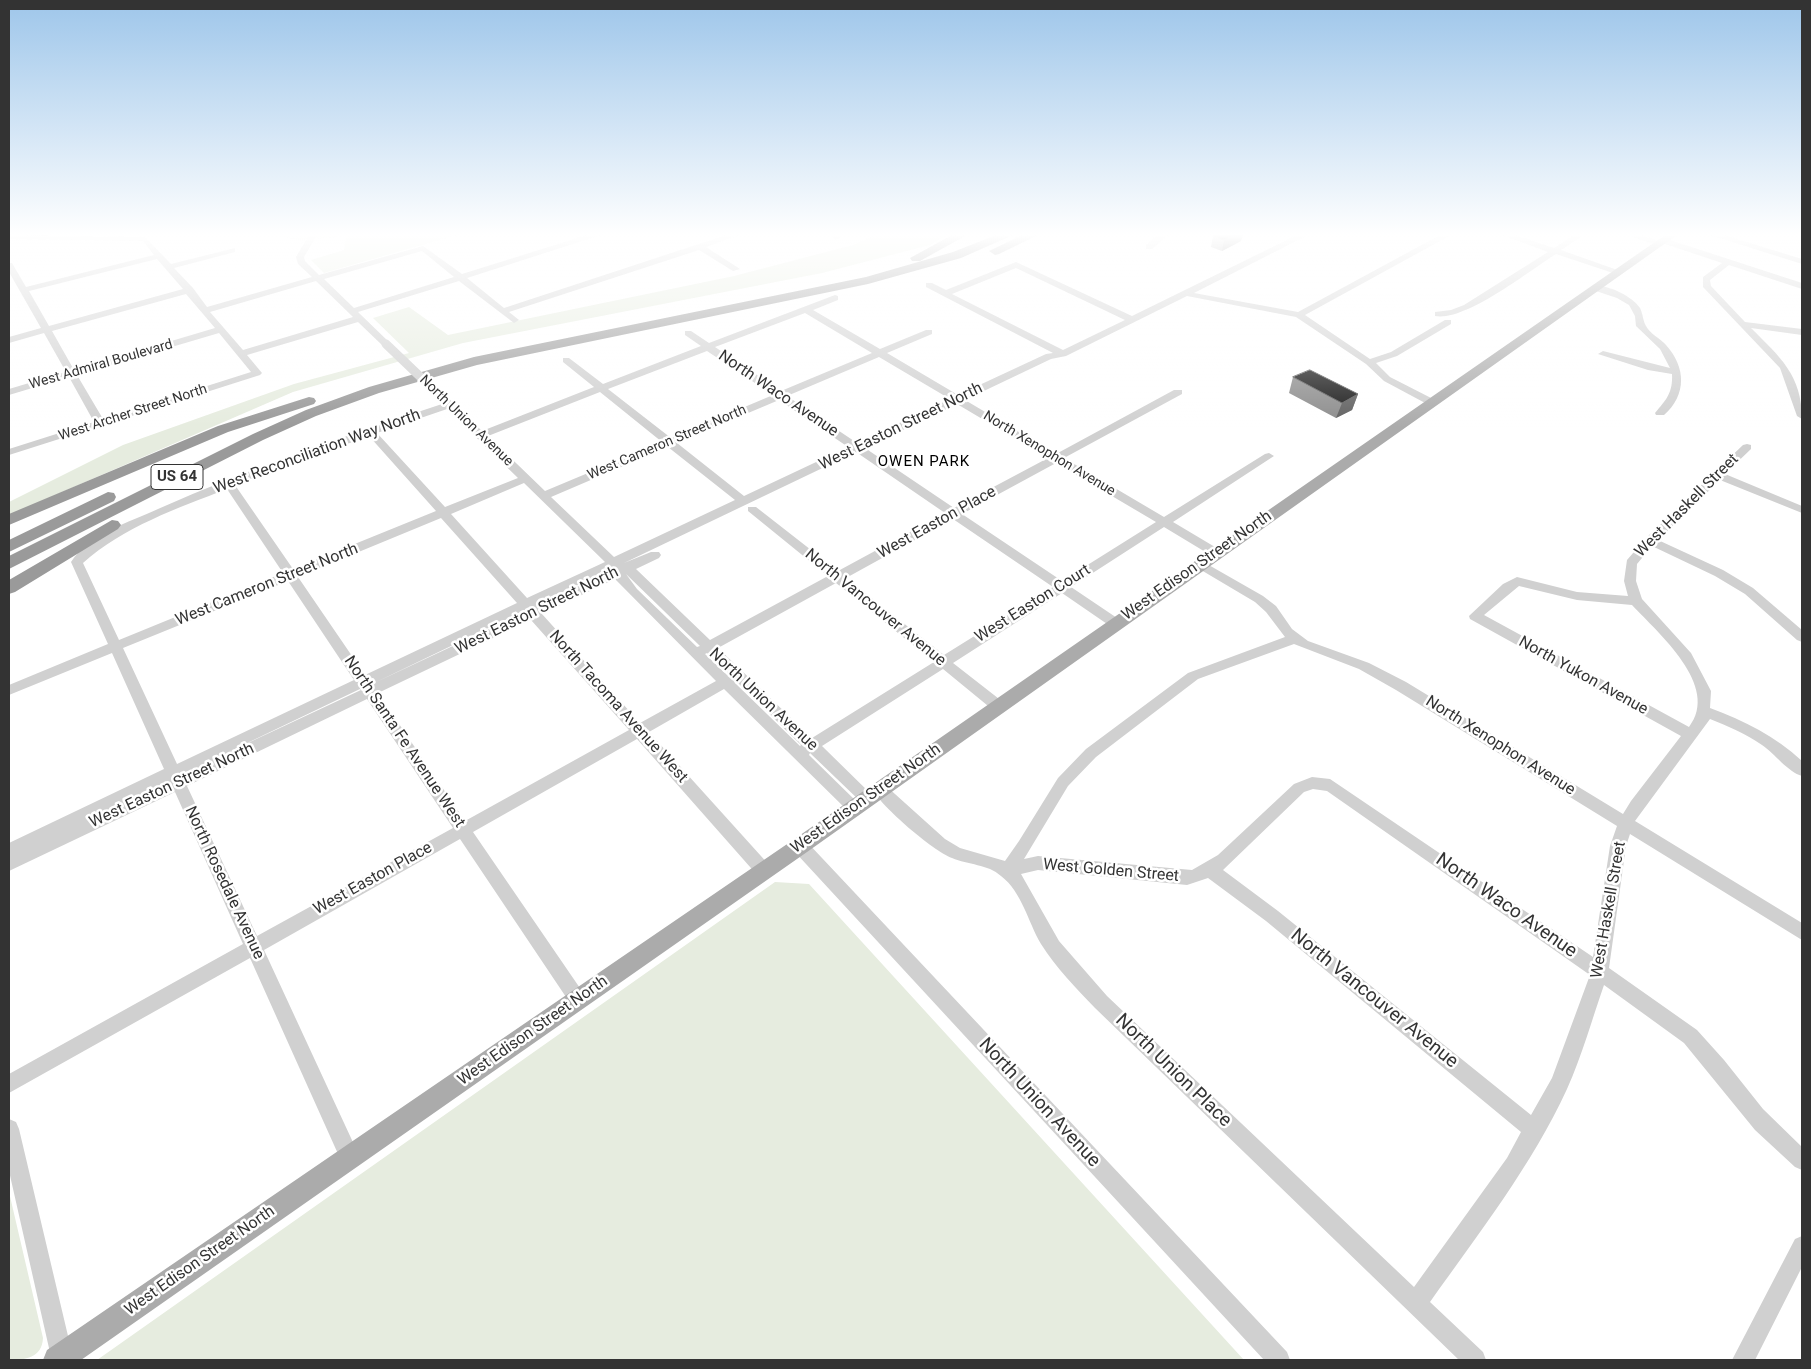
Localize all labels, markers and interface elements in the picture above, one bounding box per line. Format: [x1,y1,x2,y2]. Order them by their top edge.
street label: West Admiral Boulevard [27,336,175,394]
street label: North Waco Avenue [714,347,842,441]
street label: North Union Avenue [416,372,516,470]
street label: West Easton Street North [816,379,986,475]
street label: West Archer Street North [57,381,209,445]
street label: West Cameron Street North [585,402,749,484]
street label: West Reconciliation Way North [211,406,423,498]
street label: North Xenophon Avenue [980,408,1118,500]
street label: West Haskell Street [1631,450,1743,562]
district label: OWEN PARK [877,453,971,471]
road number: US 64 [151,464,203,490]
street label: West Easton Place [874,482,1000,564]
street label: West Edison Street North [1118,507,1276,625]
street label: West Cameron Street North [173,540,361,630]
street label: North Vancouver Avenue [801,545,949,671]
street label: West Easton Court [972,561,1094,647]
street label: West Easton Street North [452,563,622,659]
street label: North Tacoma Avenue West [545,627,691,787]
street label: North Yukon Avenue [1515,632,1651,720]
street label: North Union Avenue [705,645,821,755]
street label: North Santa Fe Avenue West [339,653,469,831]
street label: North Xenophon Avenue [1422,692,1578,800]
street label: West Easton Street North [87,739,257,833]
street label: West Edison Street North [787,740,945,858]
street label: North Rosedale Avenue [180,803,268,963]
street label: West Easton Place [310,838,436,920]
street label: West Haskell Street [1588,840,1630,980]
street label: North Waco Avenue [1431,849,1581,963]
street label: West Golden Street [1042,855,1180,887]
street label: North Vancouver Avenue [1286,924,1462,1074]
street label: West Edison Street North [454,972,612,1090]
street label: North Union Place [1110,1010,1236,1132]
street label: North Union Avenue [973,1034,1105,1172]
street label: West Edison Street North [121,1202,279,1320]

